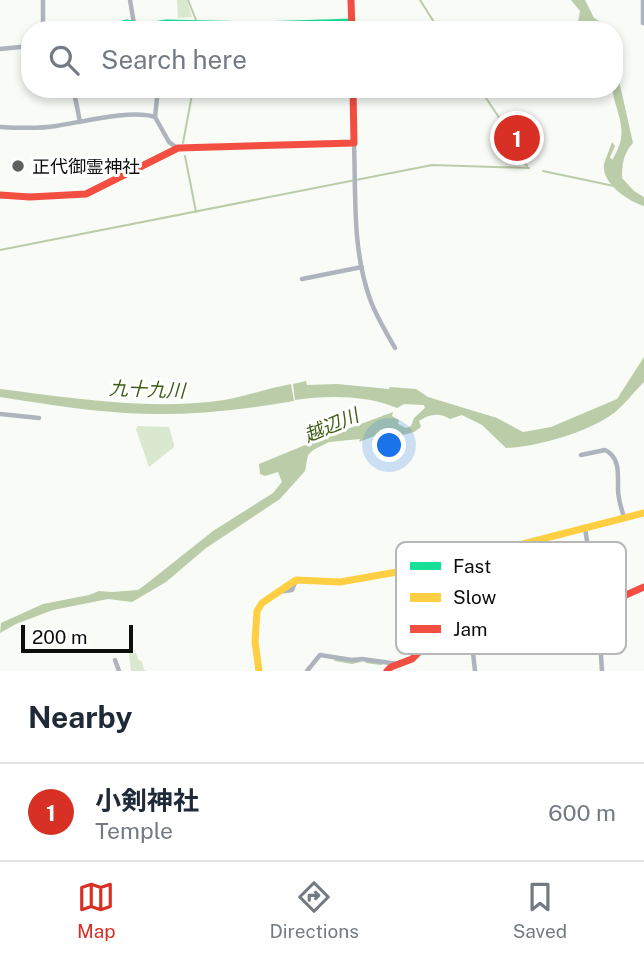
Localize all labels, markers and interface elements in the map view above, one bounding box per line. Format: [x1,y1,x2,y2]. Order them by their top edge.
search box [21,21,623,98]
icon: search [45,41,83,79]
text: Search here [101,44,247,75]
pin: 1 [494,112,540,164]
place label: 正代御霊神社 [32,156,140,177]
marker: 正代御霊神社 [10,158,26,174]
water label: 九十九川 [109,377,187,401]
water label: 越辺川 [300,403,363,446]
your location [372,428,406,462]
legend [396,542,626,654]
text: Fast [453,555,491,577]
text: Slow [453,586,497,608]
text: Jam [453,618,487,640]
scale bar [21,622,133,654]
text: 200 m [32,626,88,648]
text: Nearby [28,699,132,735]
text: 小剣神社 [95,785,199,816]
text: 1 [46,799,56,826]
text: 600 m [548,799,616,826]
text: Temple [95,817,173,844]
tab: Map [77,878,116,942]
tab: Directions [270,878,359,942]
tab: Saved [513,878,567,942]

